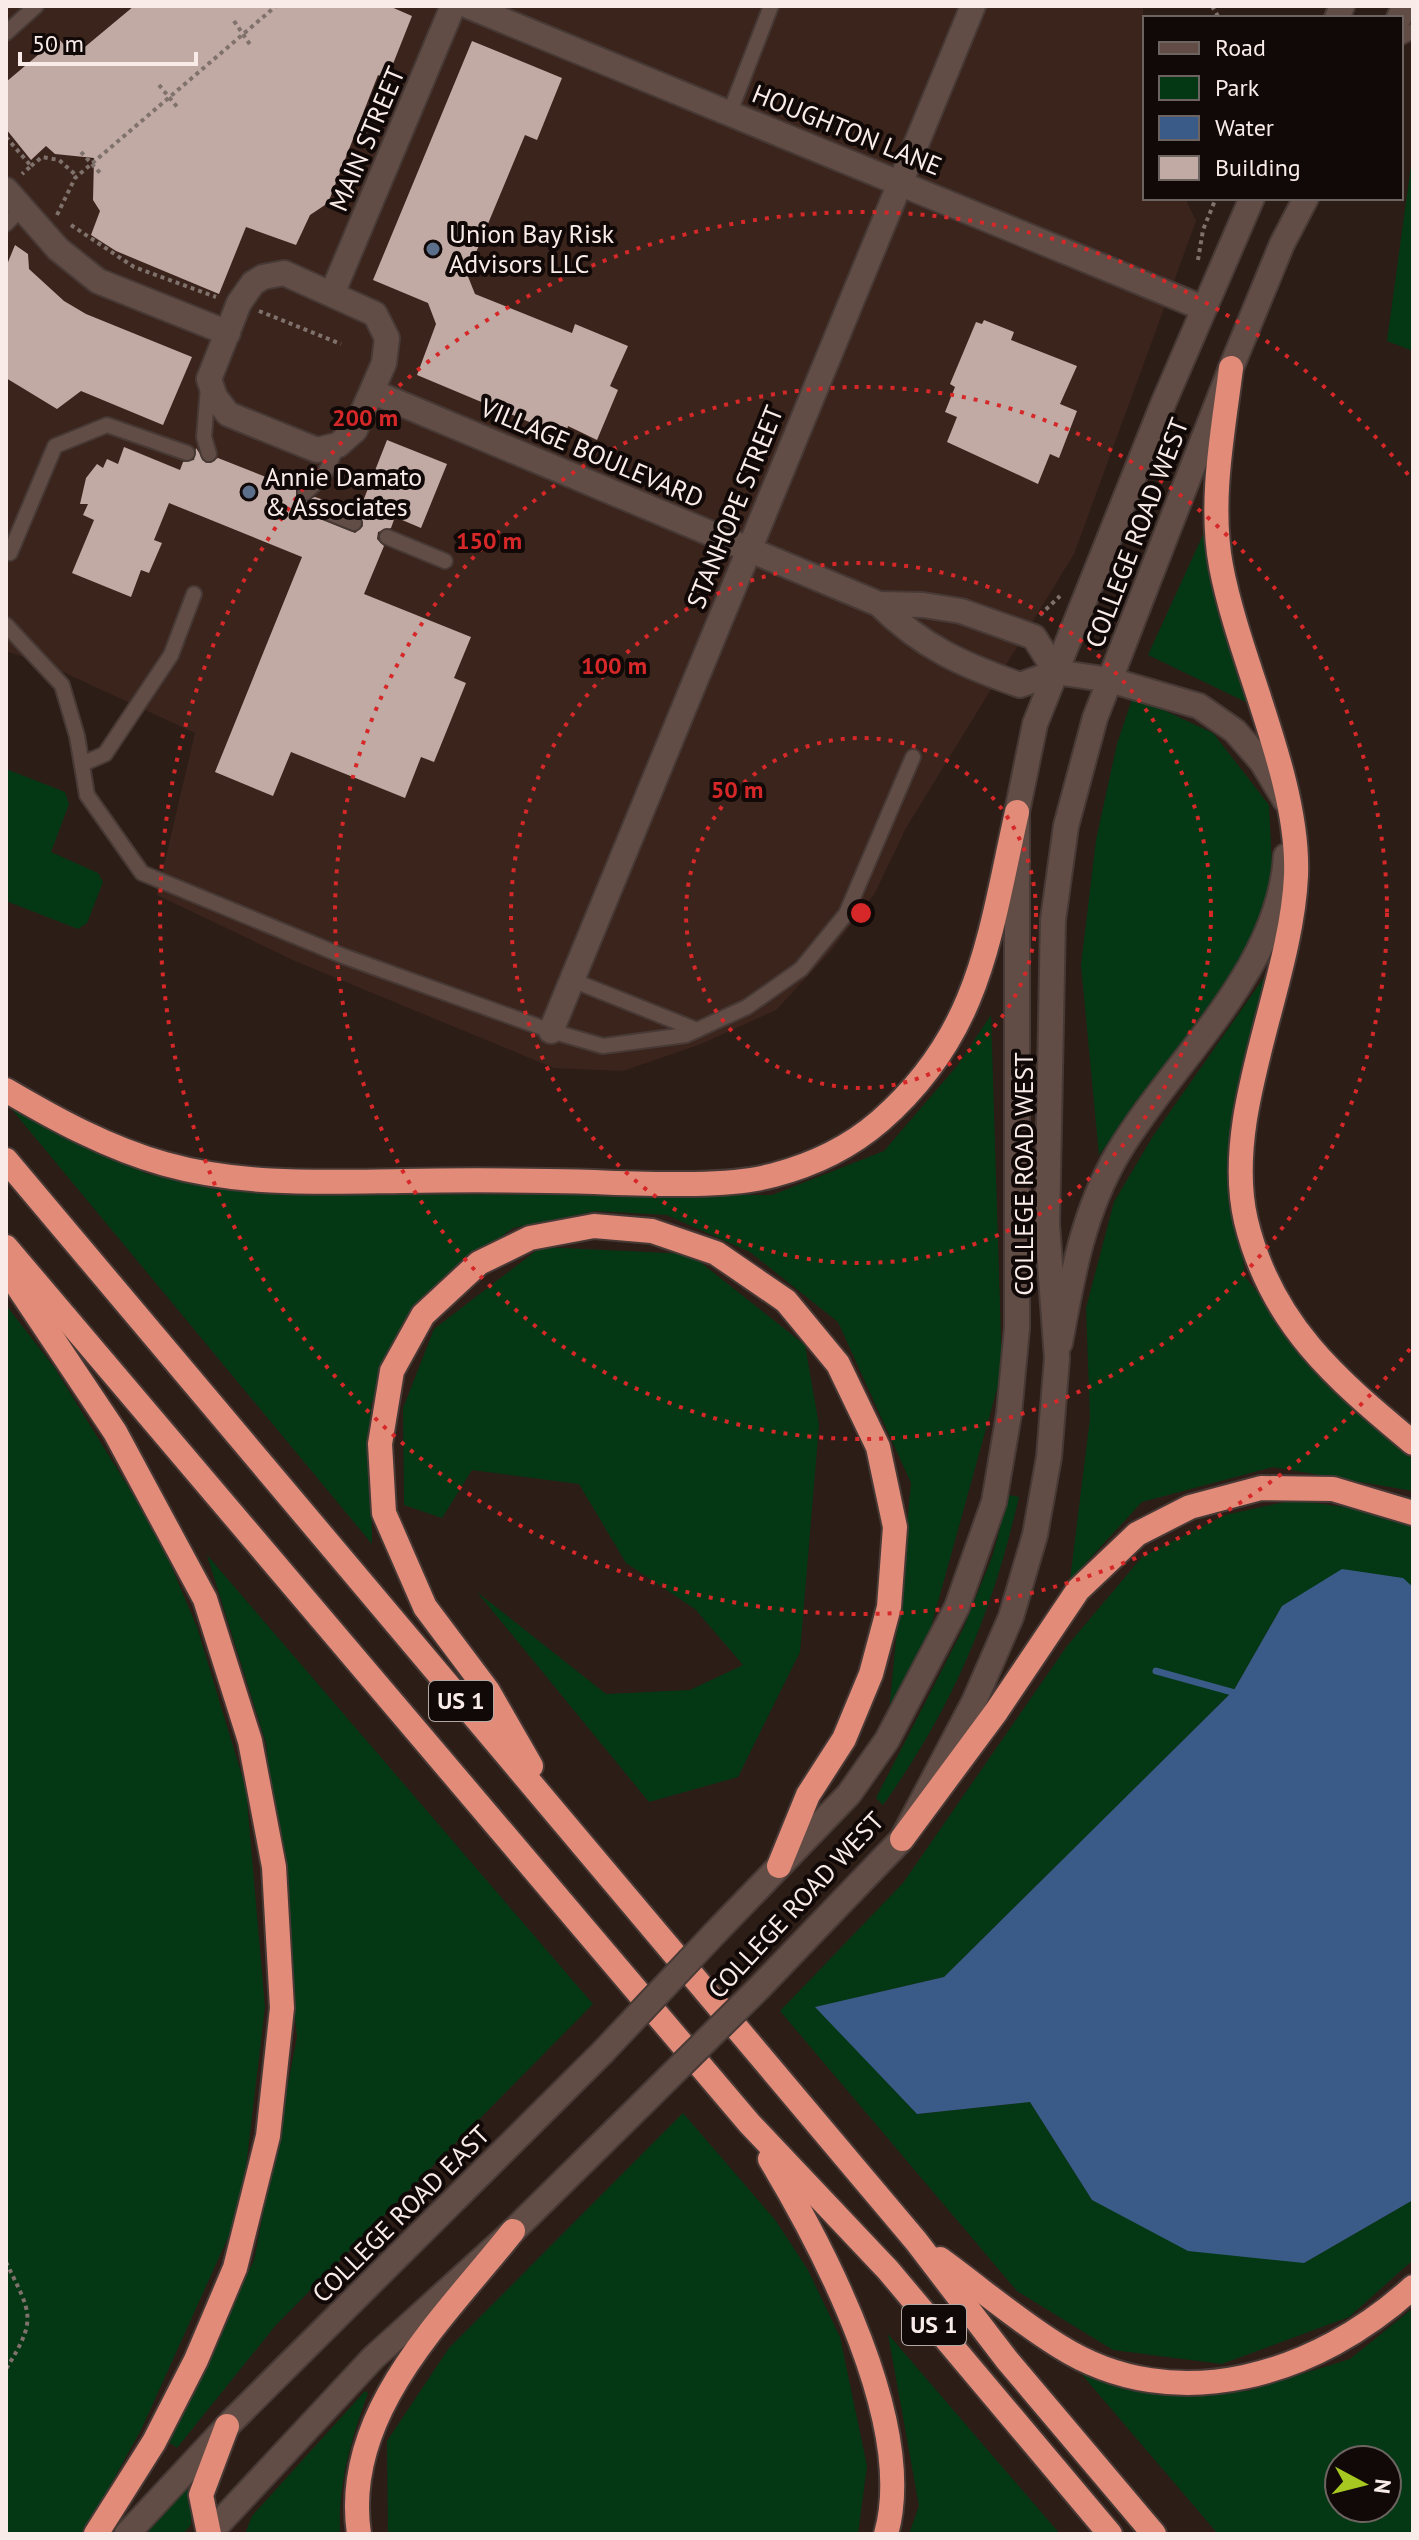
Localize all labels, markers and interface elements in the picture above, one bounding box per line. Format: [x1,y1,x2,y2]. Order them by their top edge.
scale bar [20,16,196,66]
legend [1143,16,1403,200]
text: 50 m [32,28,84,59]
text: Road [1215,32,1266,63]
street label: MAIN STREET [321,62,412,216]
text: Park [1215,72,1260,103]
street label: HOUGHTON LANE [748,77,947,183]
text: Water [1215,112,1274,143]
text: Building [1215,152,1301,183]
place label: Union Bay Risk Advisors LLC [449,217,615,280]
marker: Union Bay Risk Advisors LLC [424,240,442,258]
street label: VILLAGE BOULEVARD [475,390,709,514]
street label: STANHOPE STREET [679,401,790,613]
text: 200 m [332,402,398,433]
street label: COLLEGE ROAD WEST [1078,413,1196,652]
place label: Annie Damato & Associates [265,460,422,523]
marker: Annie Damato & Associates [240,483,258,501]
text: 150 m [456,525,522,556]
text: 100 m [581,650,647,681]
text: 50 m [711,774,763,805]
centre of rings [847,899,875,927]
street label: COLLEGE ROAD WEST [1007,1052,1040,1296]
road number: US 1 [429,1681,493,1721]
street label: COLLEGE ROAD WEST [701,1804,891,2005]
street label: COLLEGE ROAD EAST [305,2118,496,2309]
road number: US 1 [902,2305,966,2345]
north arrow [1323,2444,1403,2524]
text: N [1368,2478,1398,2495]

